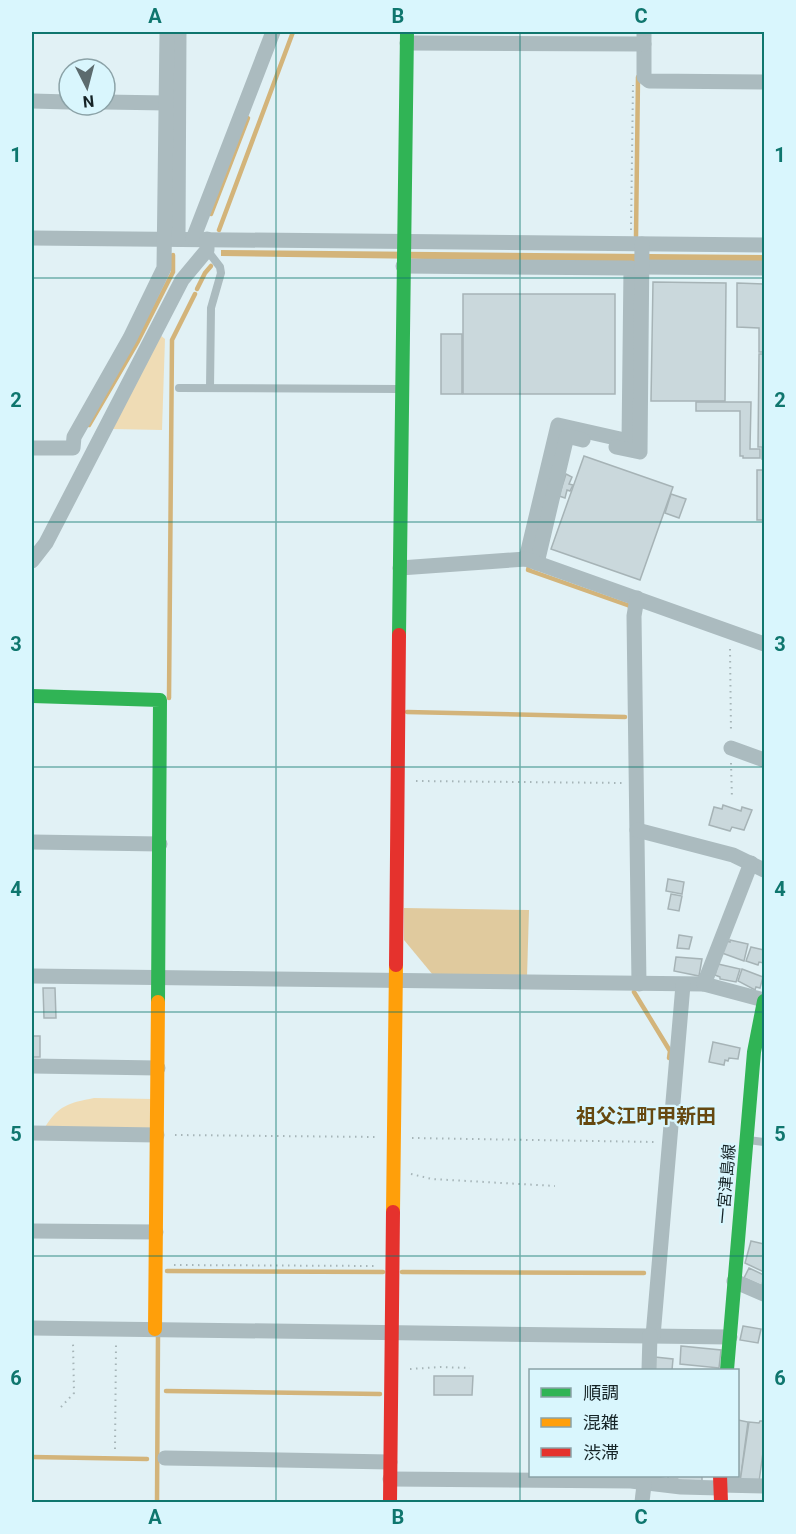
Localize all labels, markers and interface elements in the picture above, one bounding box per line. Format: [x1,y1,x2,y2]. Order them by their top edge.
text: A [148,4,162,28]
text: B [392,4,404,28]
text: C [634,4,648,28]
north arrow [57,57,117,117]
text: N [82,91,95,111]
text: 1 [10,143,22,167]
text: 1 [774,143,786,167]
text: 2 [10,388,22,412]
text: 2 [774,388,786,412]
text: 3 [10,632,22,656]
text: 3 [774,632,786,656]
text: 4 [10,877,22,901]
text: 4 [774,877,786,901]
district label: 祖父江町甲新田 [576,1104,716,1128]
text: 5 [10,1122,22,1146]
text: 5 [774,1122,786,1146]
street label: 一宮津島線 [713,1143,739,1225]
text: 6 [10,1366,22,1390]
text: 6 [774,1366,786,1390]
legend [529,1369,739,1477]
text: 順調 [583,1382,619,1403]
text: 混雑 [583,1412,619,1433]
text: 渋滞 [583,1442,619,1463]
text: A [148,1505,162,1529]
text: B [392,1505,404,1529]
text: C [634,1505,648,1529]

